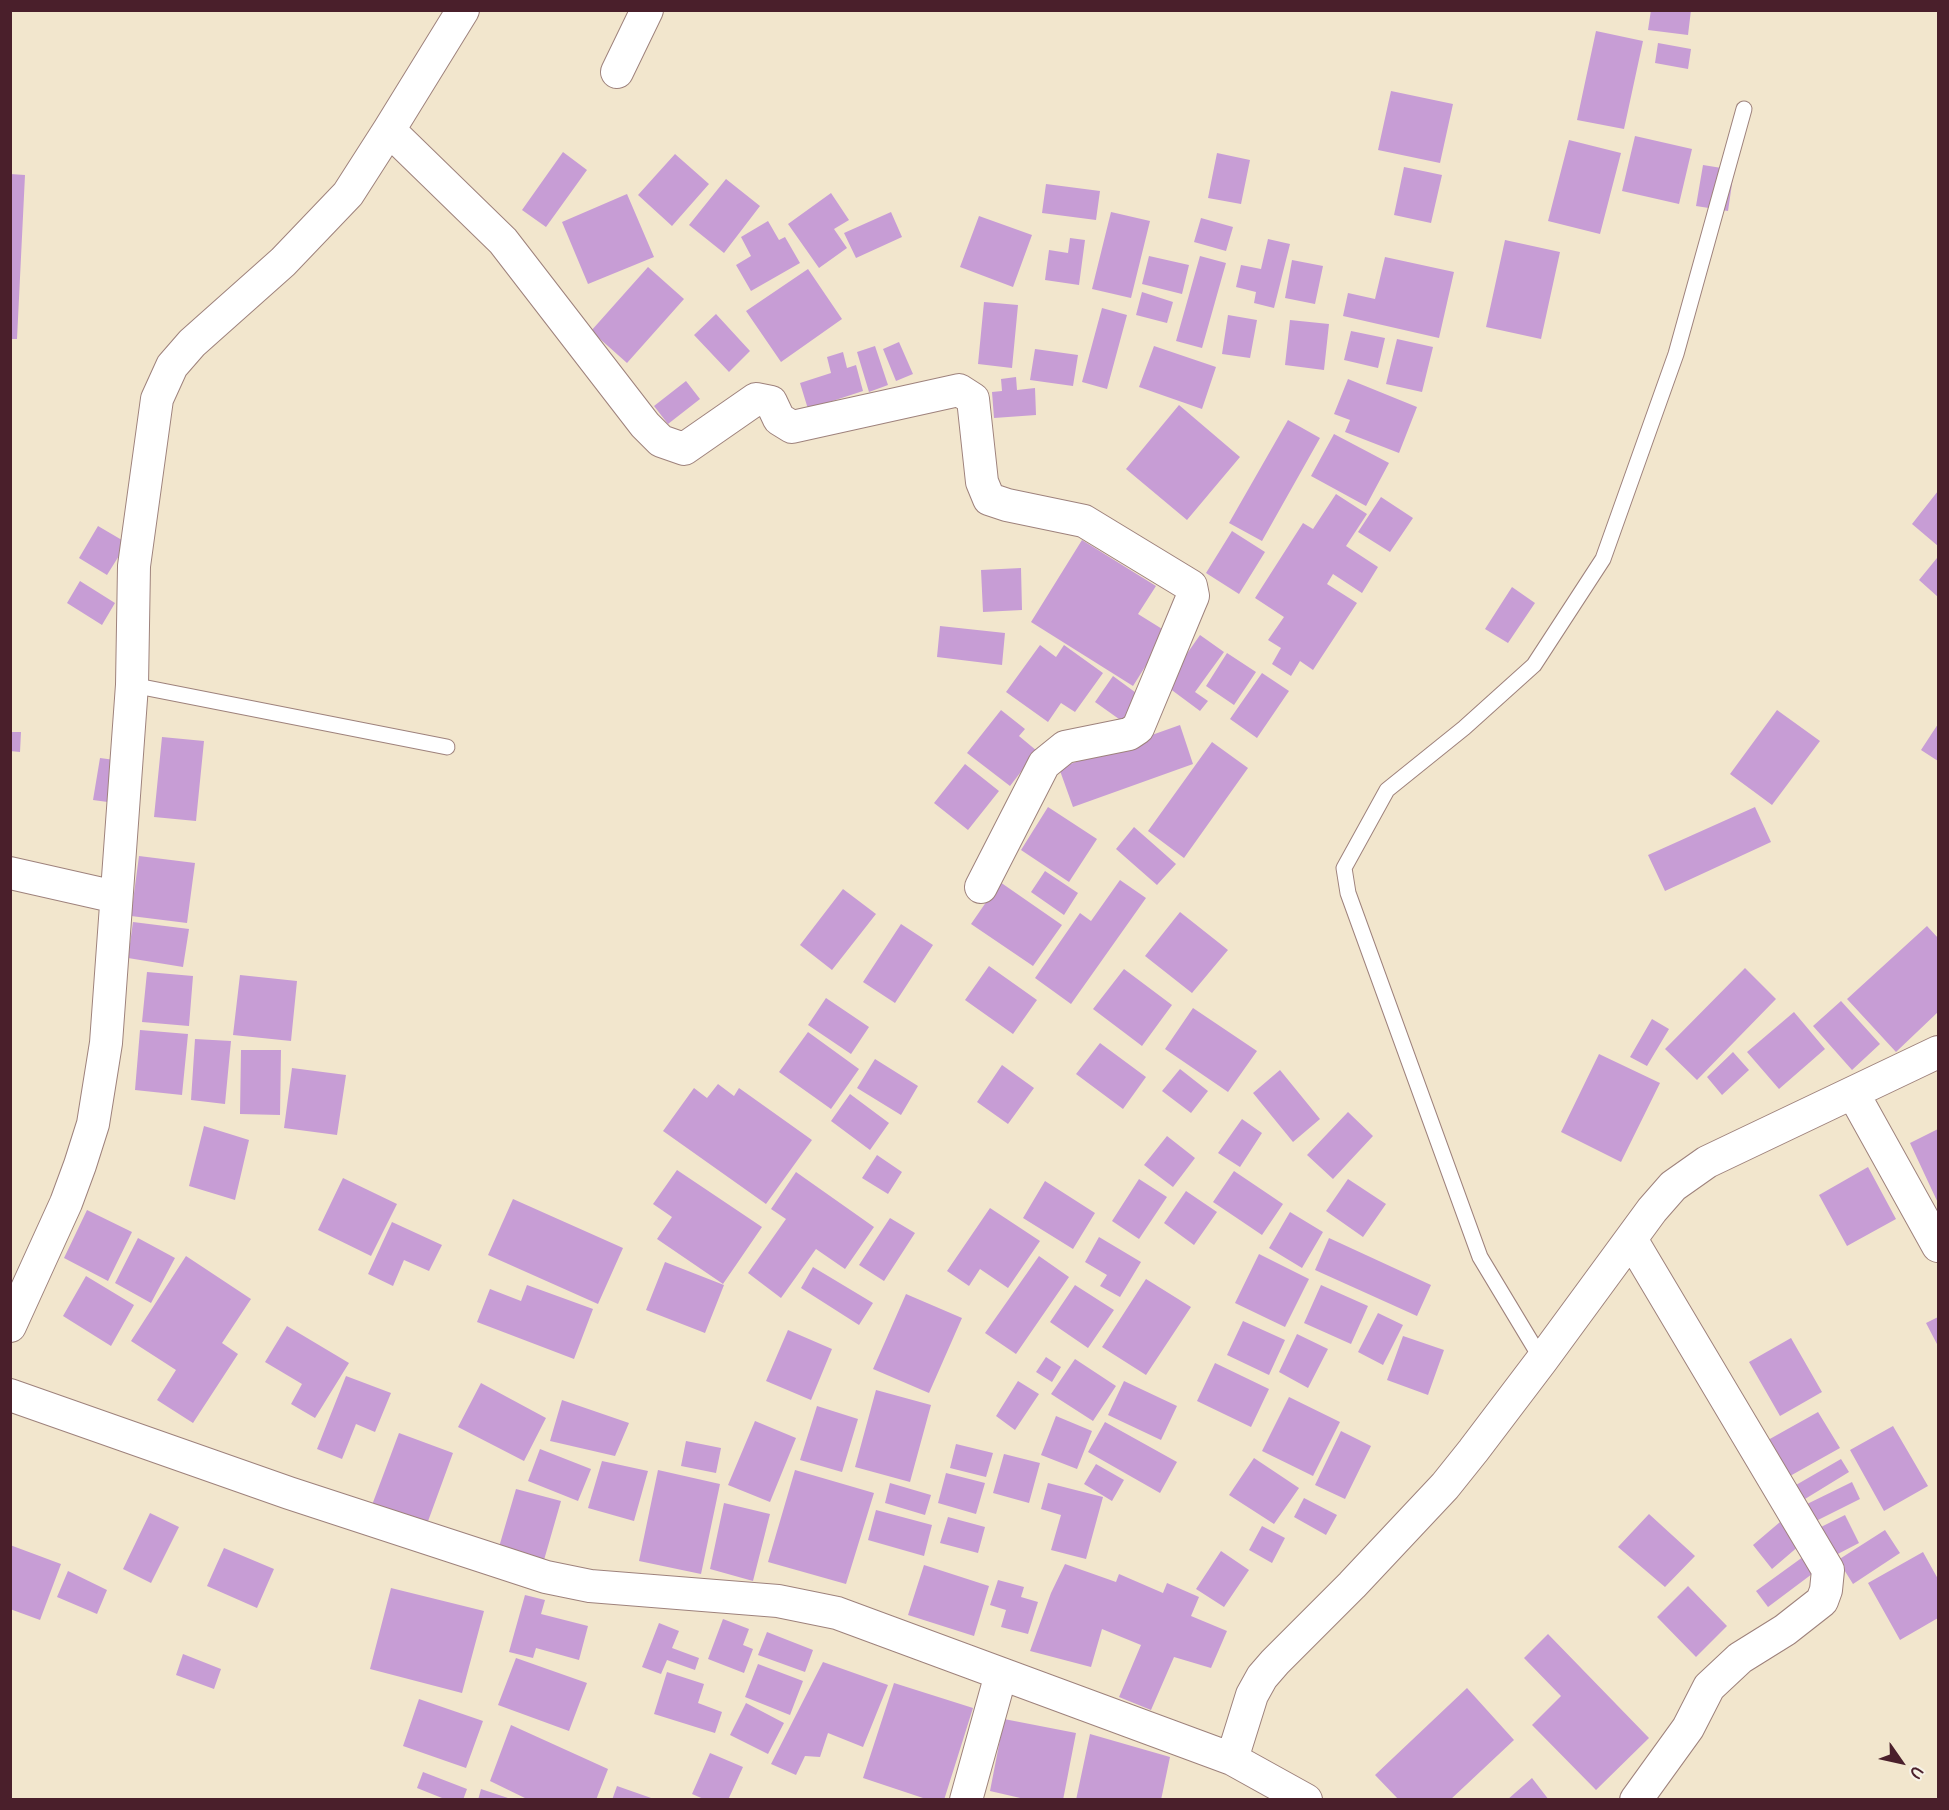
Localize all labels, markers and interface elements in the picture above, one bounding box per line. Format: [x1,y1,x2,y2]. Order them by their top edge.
north arrow [1871,1732,1931,1792]
text: U [1905,1762,1927,1782]

